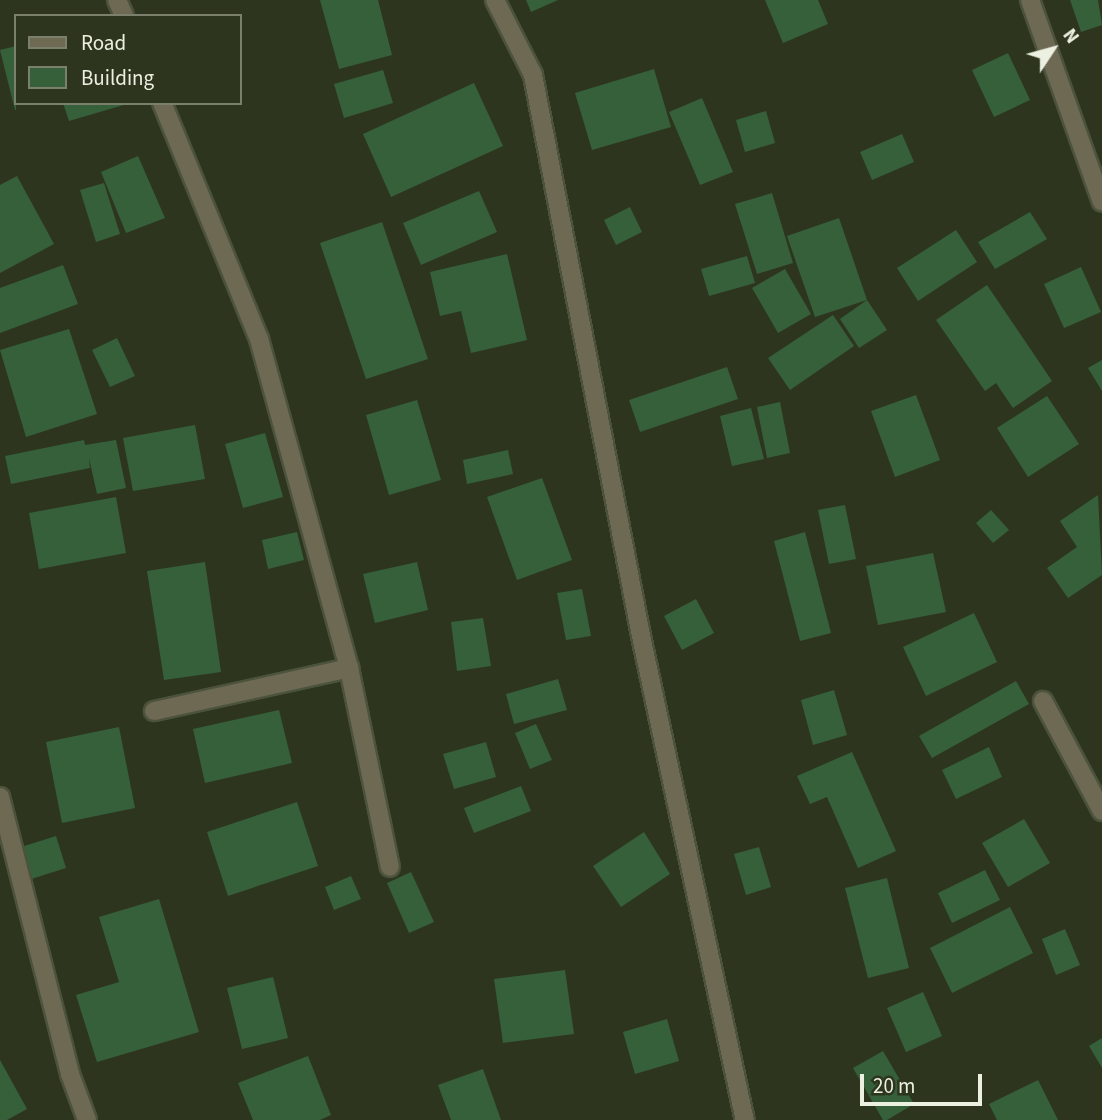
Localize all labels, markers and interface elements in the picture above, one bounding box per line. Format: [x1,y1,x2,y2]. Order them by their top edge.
legend [14,14,242,105]
north arrow [1018,14,1088,84]
text: N [1056,23,1085,49]
text: Road [81,28,126,58]
text: Building [81,63,154,93]
scale bar [864,1060,986,1104]
text: 20 m [873,1071,915,1101]

